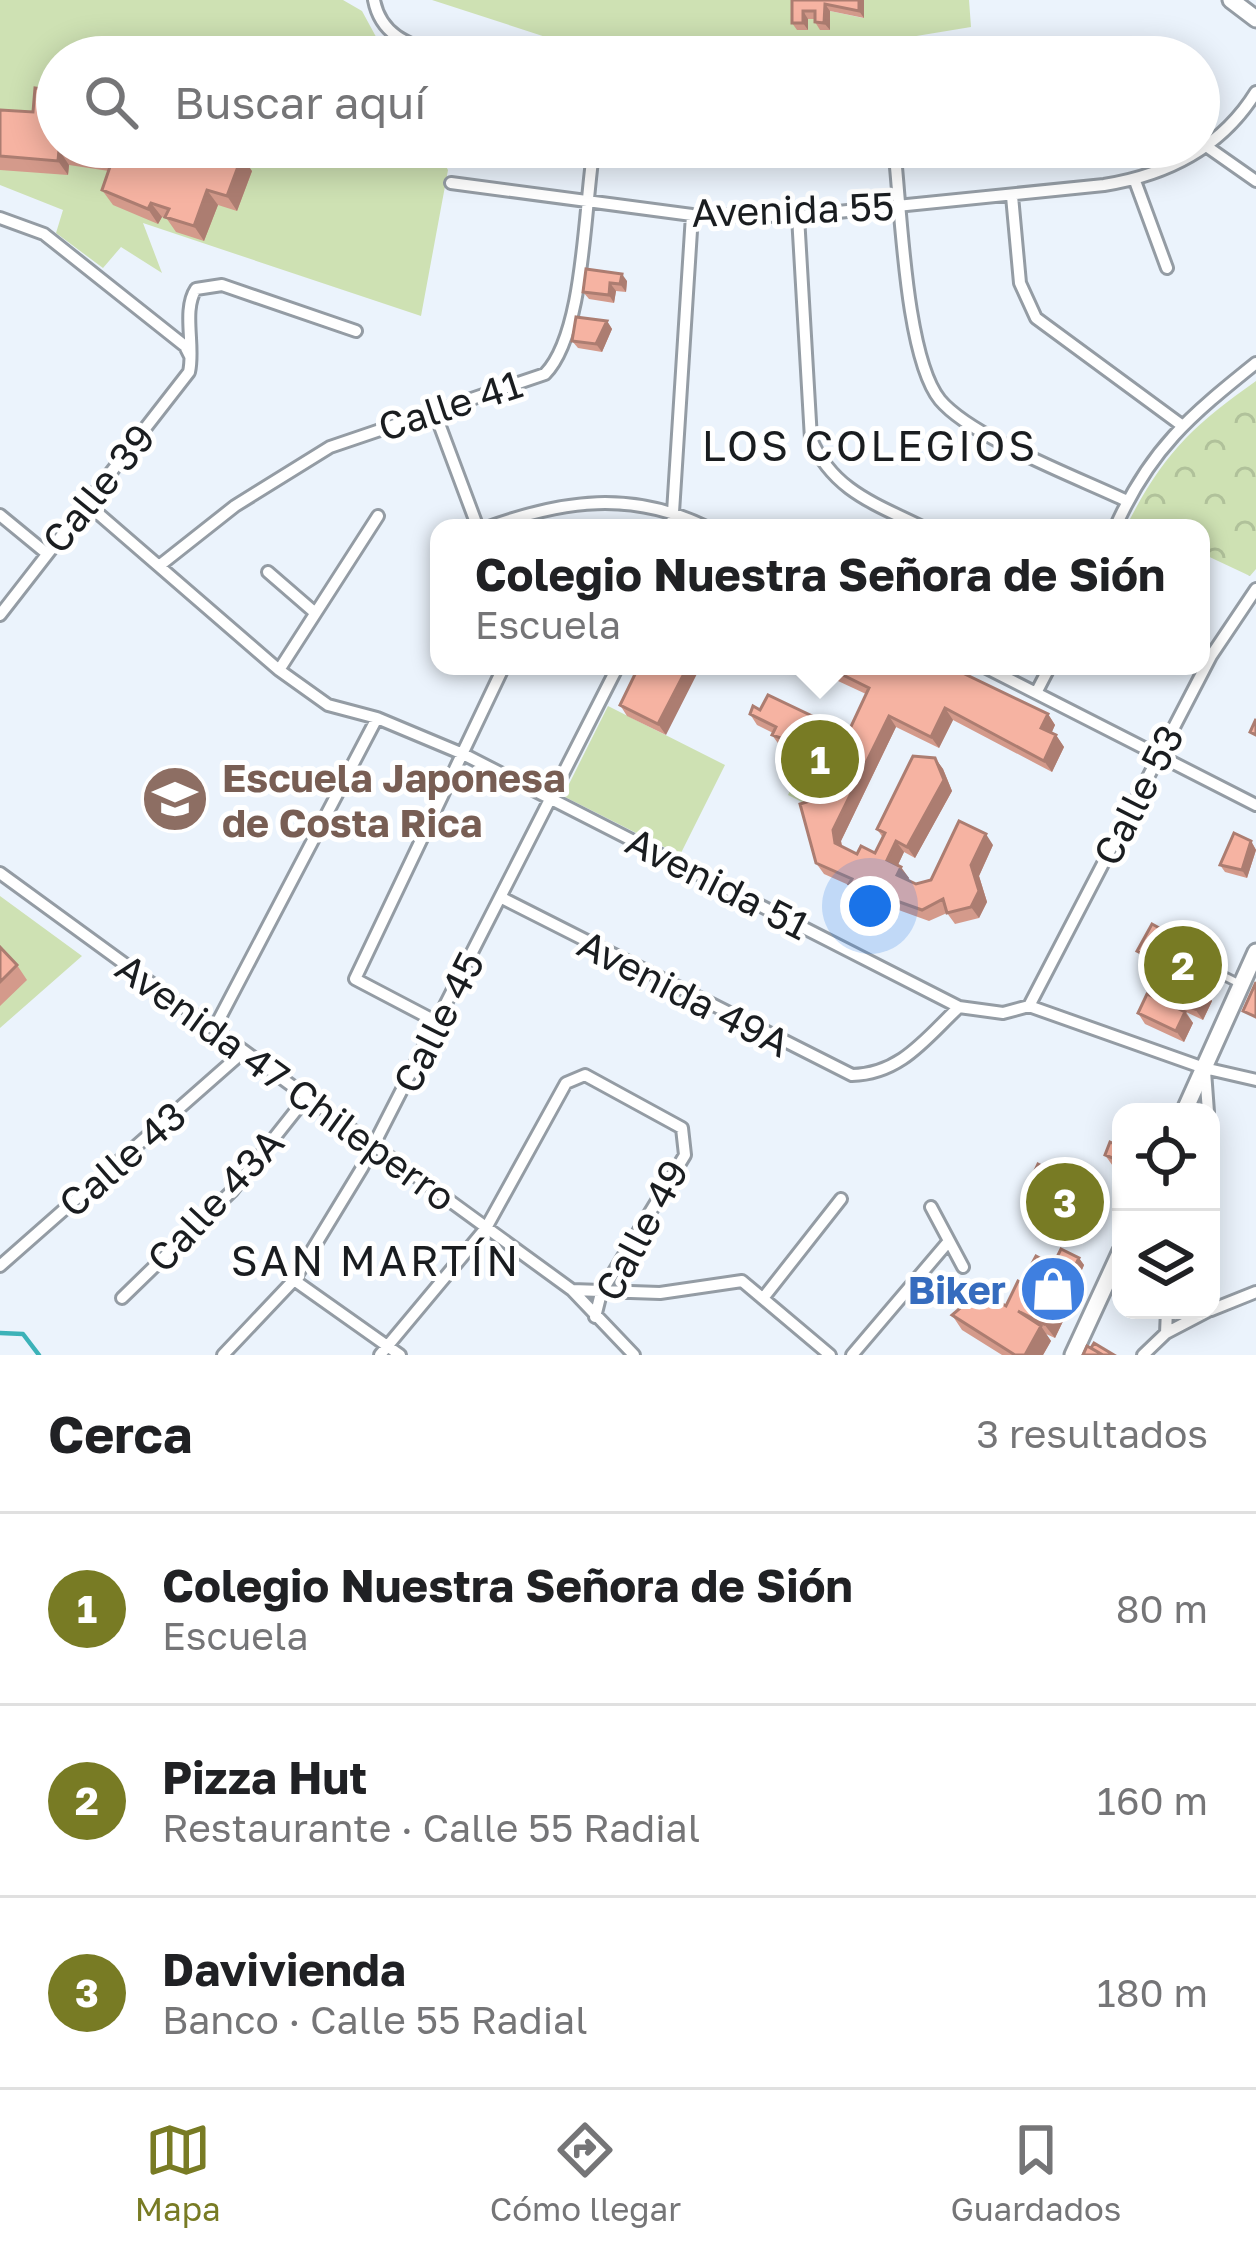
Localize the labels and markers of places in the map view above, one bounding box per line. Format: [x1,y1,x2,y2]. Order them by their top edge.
pin: 1 [781,714,859,804]
place label: Escuela Japonesa de Costa Rica [222,754,566,846]
school or university icon: Escuela Japonesa de Costa Rica [140,764,210,834]
pin: 2 [1144,920,1222,1010]
pin: 3 [1026,1157,1104,1247]
shop icon: Biker [1018,1254,1088,1324]
place label: Biker [908,1266,1006,1313]

